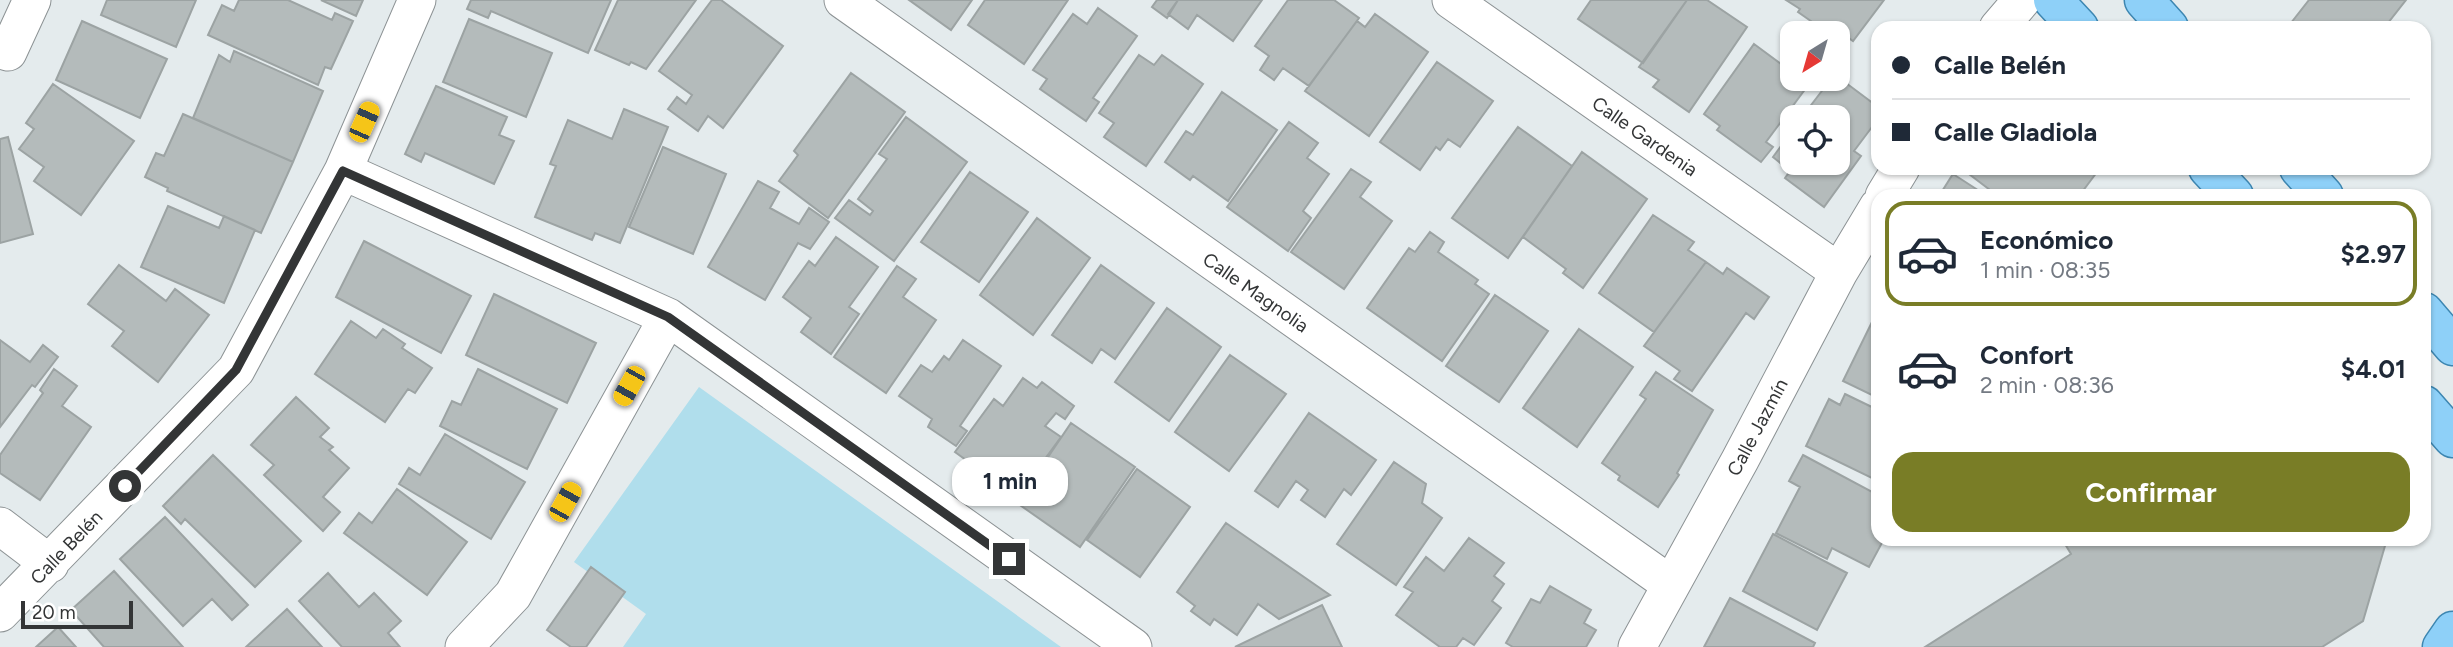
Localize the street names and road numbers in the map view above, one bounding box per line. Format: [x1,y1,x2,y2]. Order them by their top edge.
street label: Calle Gardenia [1588,92,1702,181]
street label: Calle Magnolia [1198,248,1313,337]
street label: Calle Jazmín [1722,375,1793,480]
street label: Calle Belén [25,506,107,589]

